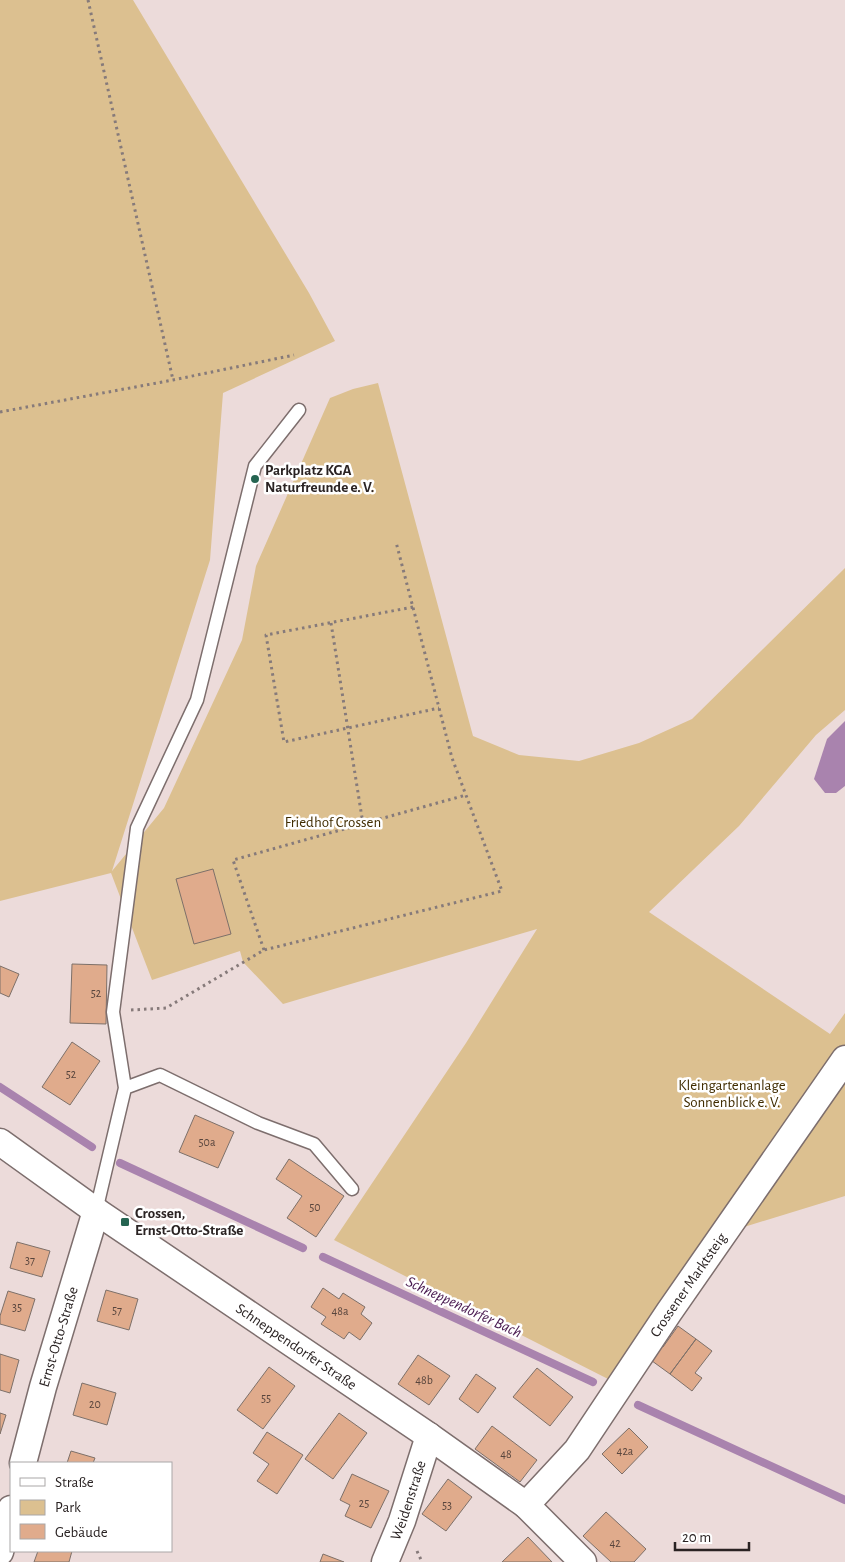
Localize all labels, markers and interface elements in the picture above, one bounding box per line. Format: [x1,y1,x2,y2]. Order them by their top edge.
place label: Parkplatz KGA Naturfreunde e. V. [265,463,374,495]
marker: Parkplatz KGA Naturfreunde e. V. [249,473,261,485]
park label: Friedhof Crossen [285,815,381,830]
house number: 52 [91,987,102,999]
house number: 52 [66,1068,77,1080]
park label: Kleingartenanlage Sonnenblick e. V. [678,1078,786,1110]
house number: 50a [199,1136,216,1148]
house number: 50 [309,1201,321,1213]
place label: Crossen, Ernst-Otto-Straße [135,1206,243,1238]
marker: Crossen, Ernst-Otto-Straße [119,1216,131,1228]
street label: Crossener Marktsteig [647,1230,730,1340]
house number: 37 [25,1254,35,1266]
water label: Schneppendorfer Bach [403,1273,524,1342]
street label: Ernst-Otto-Straße [36,1285,80,1389]
street label: Schneppendorfer Straße [233,1300,359,1392]
house number: 35 [12,1301,22,1313]
house number: 57 [112,1304,122,1316]
house number: 48a [331,1305,349,1317]
house number: 48b [415,1374,433,1386]
house number: 55 [261,1392,271,1404]
house number: 20 [89,1398,101,1410]
house number: 42a [617,1445,634,1457]
house number: 48 [500,1448,512,1460]
street label: Weidenstraße [387,1459,428,1542]
legend [10,1462,172,1552]
text: Straße [55,1475,94,1490]
house number: 25 [359,1497,369,1509]
house number: 53 [442,1499,452,1511]
text: Park [55,1500,81,1515]
scale bar [675,1520,749,1552]
text: Gebäude [55,1525,108,1540]
text: 20 m [682,1530,711,1545]
house number: 42 [609,1537,621,1549]

